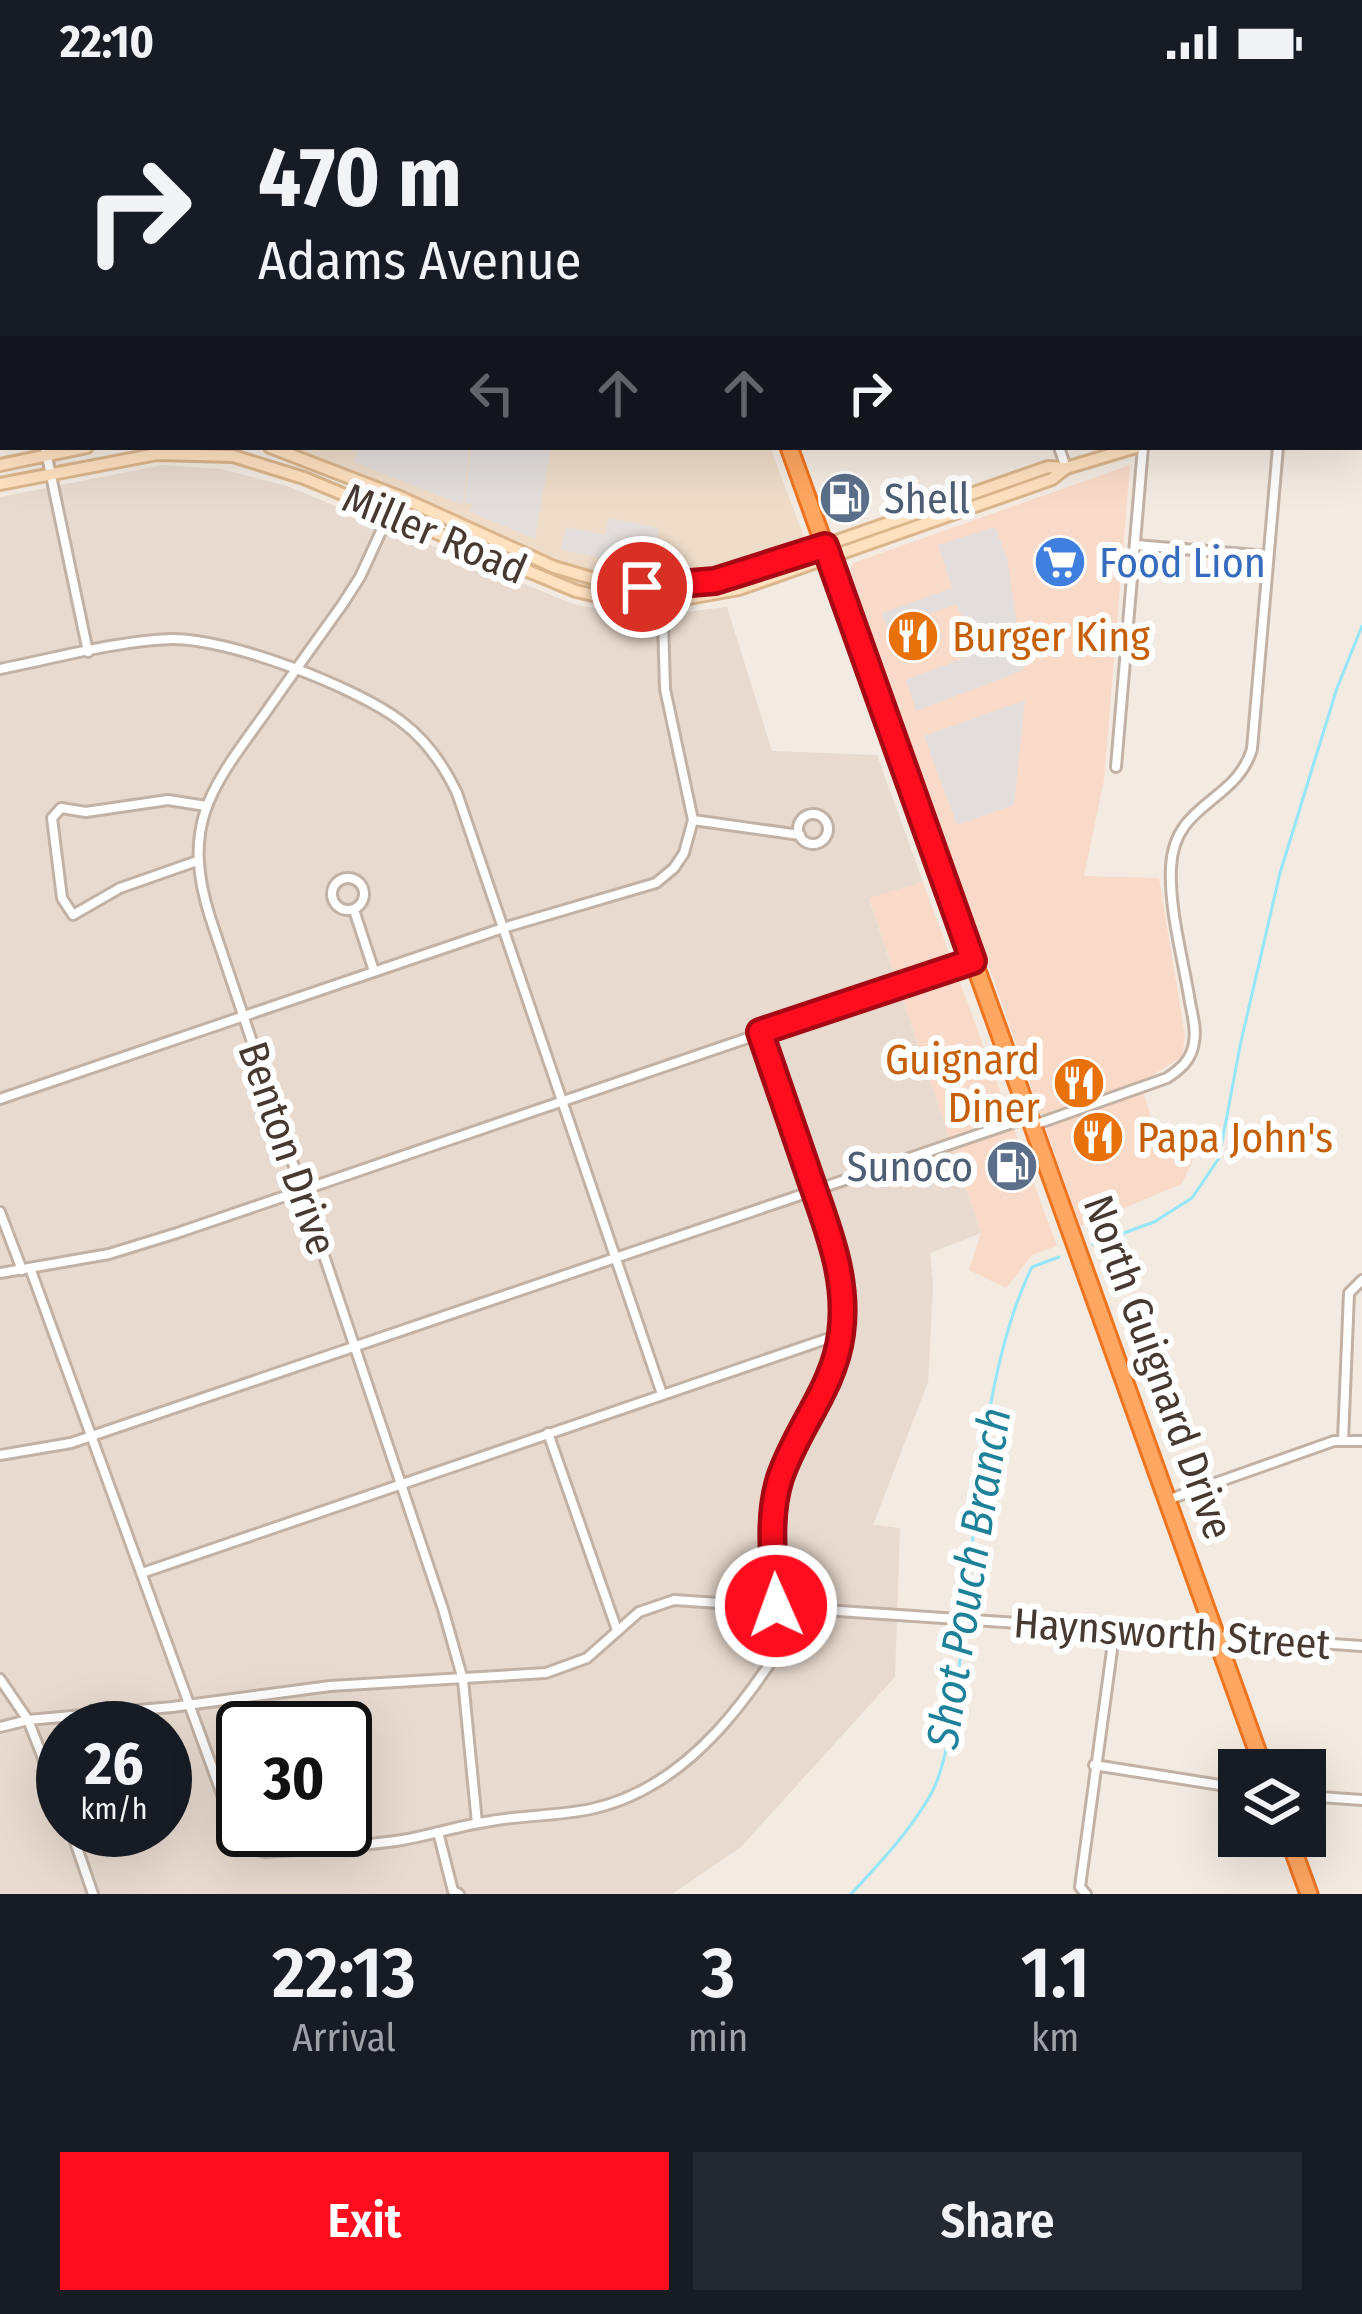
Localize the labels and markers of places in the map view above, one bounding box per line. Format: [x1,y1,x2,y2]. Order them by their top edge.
fuel station icon: Shell [817,470,873,526]
place label: Shell [884,474,970,524]
supermarket icon: Food Lion [1032,534,1088,590]
pin [591,536,693,638]
place label: Food Lion [1099,538,1266,588]
restaurant icon: Burger King [885,608,941,664]
place label: Burger King [952,612,1150,662]
place label: Guignard Diner [885,1035,1040,1133]
restaurant icon: Guignard Diner [1051,1055,1107,1111]
restaurant icon: Papa John's [1070,1109,1126,1165]
place label: Papa John's [1137,1113,1333,1163]
fuel station icon: Sunoco [984,1138,1040,1194]
place label: Sunoco [847,1142,973,1192]

